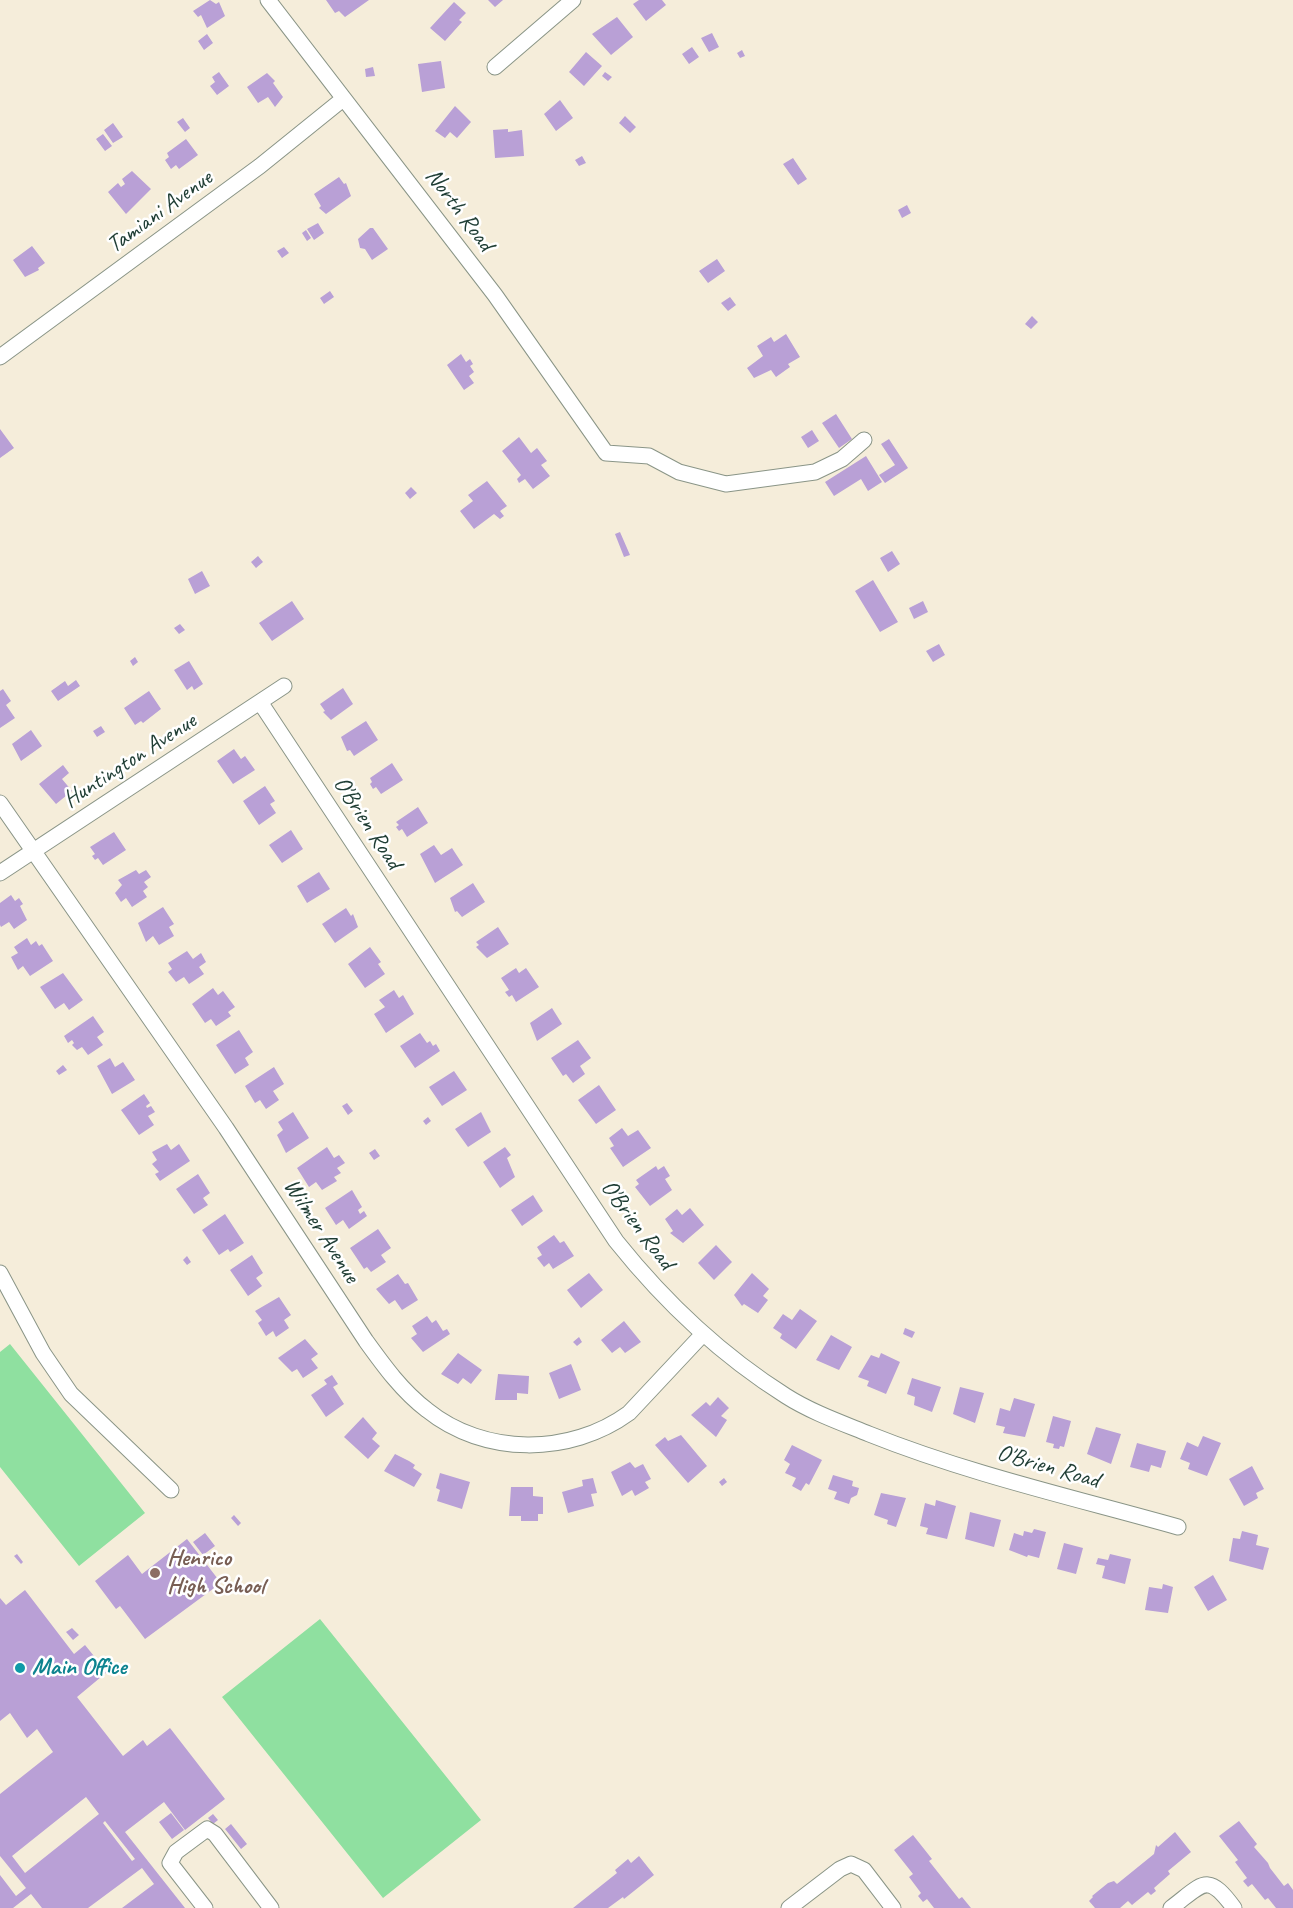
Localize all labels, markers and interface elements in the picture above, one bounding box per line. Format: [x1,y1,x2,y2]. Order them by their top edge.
street label: North Road [419,163,499,257]
street label: Tamiani Avenue [102,164,218,260]
street label: Huntington Avenue [58,707,202,815]
street label: O'Brien Road [326,771,408,875]
street label: Wilmer Avenue [277,1173,365,1289]
street label: O'Brien Road [594,1174,680,1276]
street label: O'Brien Road [994,1439,1102,1495]
place label: Henrico High School [167,1545,264,1601]
marker: Henrico High School [148,1566,162,1580]
place label: Main Office [32,1654,126,1682]
marker: Main Office [13,1661,27,1675]

